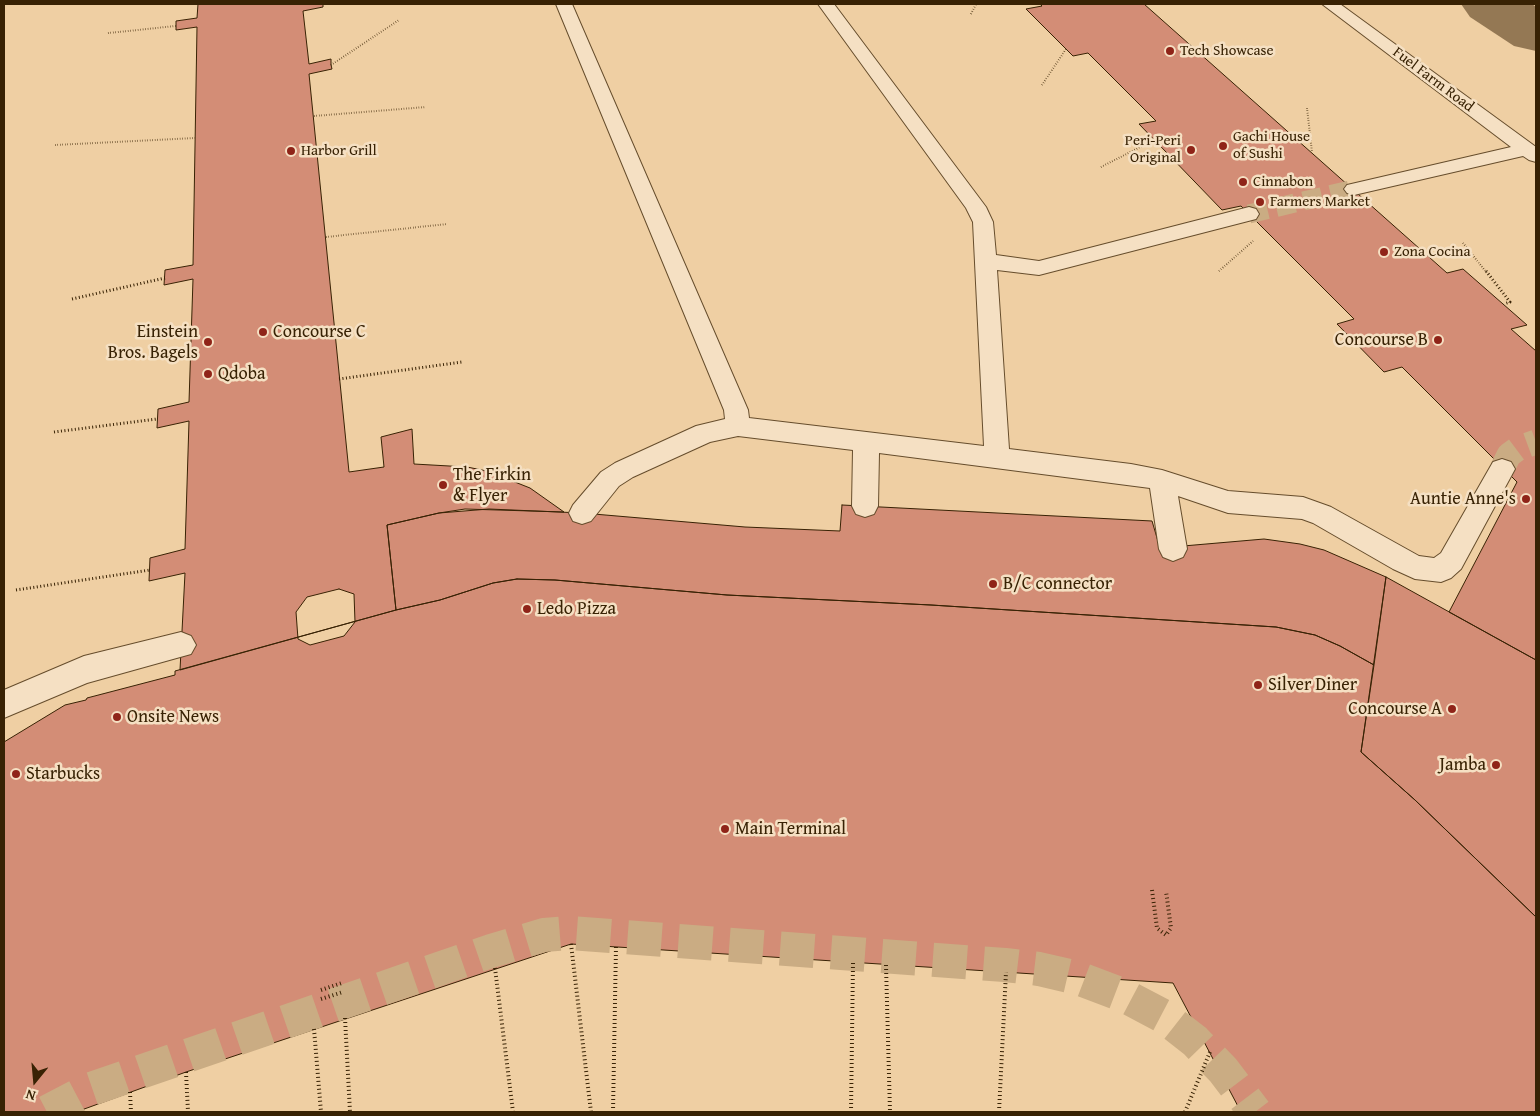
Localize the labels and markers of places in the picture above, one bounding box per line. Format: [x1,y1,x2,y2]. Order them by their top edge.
place label: Tech Showcase [1180,42,1274,60]
marker: Tech Showcase [1164,45,1176,57]
place label: Gachi House of Sushi [1233,128,1310,163]
place label: Peri-Peri Original [1125,132,1181,167]
marker: Gachi House of Sushi [1217,140,1229,152]
place label: Harbor Grill [301,142,377,160]
marker: Peri-Peri Original [1185,144,1197,156]
marker: Harbor Grill [285,145,297,157]
place label: Cinnabon [1253,173,1313,191]
marker: Cinnabon [1237,176,1249,188]
place label: Farmers Market [1270,193,1370,211]
marker: Farmers Market [1254,196,1266,208]
place label: Zona Cocina [1394,243,1471,261]
marker: Zona Cocina [1378,246,1390,258]
place label: Einstein Bros. Bagels [108,321,198,364]
place label: Concourse C [273,321,366,343]
marker: Concourse C [257,326,269,338]
place label: Concourse B [1335,329,1428,351]
marker: Concourse B [1432,334,1444,346]
marker: Einstein Bros. Bagels [202,336,214,348]
place label: Qdoba [218,363,266,385]
marker: Qdoba [202,368,214,380]
place label: The Firkin & Flyer [453,464,531,506]
marker: The Firkin & Flyer [437,479,449,491]
place label: Auntie Anne's [1410,488,1516,510]
marker: Auntie Anne's [1520,493,1532,505]
place label: B/C connector [1003,573,1112,595]
marker: B/C connector [987,578,999,590]
place label: Ledo Pizza [537,598,616,620]
marker: Ledo Pizza [521,603,533,615]
place label: Silver Diner [1268,674,1357,696]
marker: Silver Diner [1252,679,1264,691]
place label: Concourse A [1348,698,1442,720]
marker: Concourse A [1446,703,1458,715]
place label: Onsite News [127,706,219,728]
marker: Onsite News [111,711,123,723]
place label: Jamba [1439,754,1486,776]
marker: Jamba [1490,759,1502,771]
place label: Starbucks [26,763,100,785]
marker: Starbucks [10,768,22,780]
place label: Main Terminal [735,818,846,840]
marker: Main Terminal [719,823,731,835]

